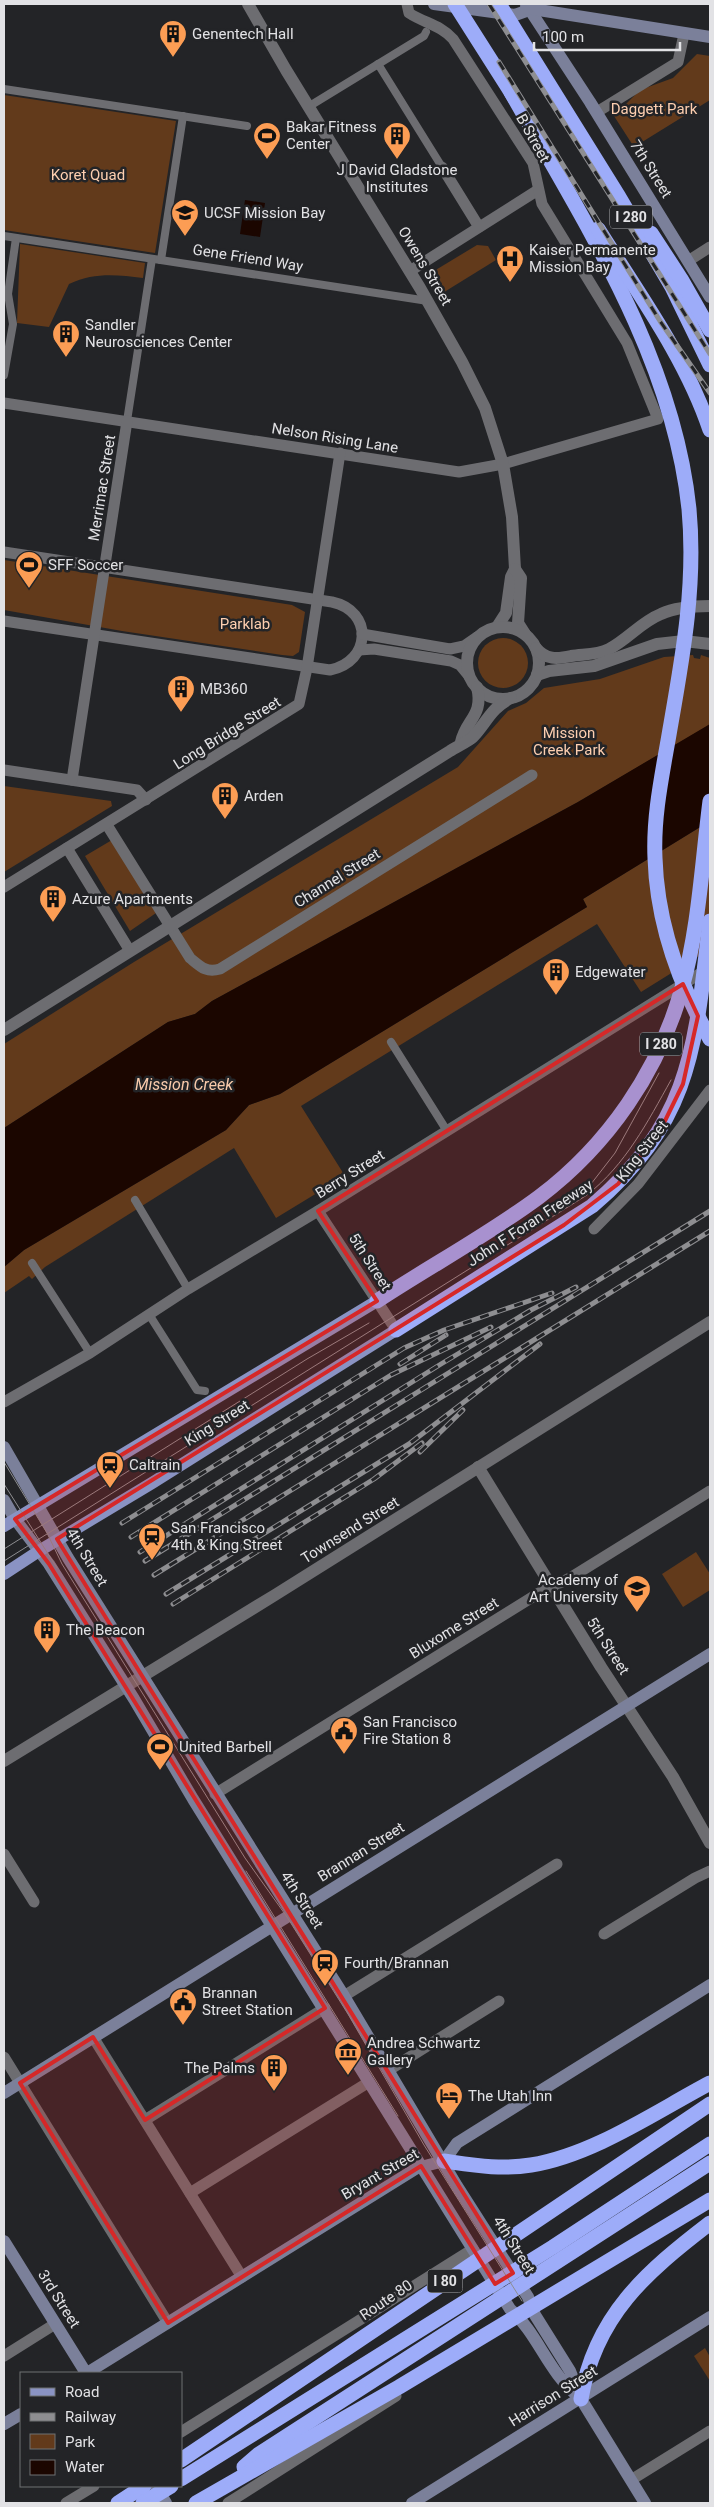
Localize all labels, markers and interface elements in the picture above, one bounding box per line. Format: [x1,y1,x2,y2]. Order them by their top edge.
building icon: Genentech Hall [158,19,188,58]
scale bar [534,20,680,52]
place label: Genentech Hall [192,25,294,43]
text: 100 m [542,28,584,46]
park label: Daggett Park [611,100,698,118]
street label: B Street [512,111,554,165]
place label: Bakar Fitness Center [286,118,377,153]
sports icon: Bakar Fitness Center [252,121,282,160]
building icon: J David Gladstone Institutes [382,121,412,160]
street label: 7th Street [626,137,676,201]
place label: J David Gladstone Institutes [337,161,457,196]
park label: Koret Quad [51,166,125,184]
school or university icon: UCSF Mission Bay [170,198,200,237]
place label: UCSF Mission Bay [204,204,325,222]
road number: I 280 [610,206,652,228]
street label: Owens Street [394,223,456,309]
street label: Gene Friend Way [191,240,305,276]
place label: Kaiser Permanente Mission Bay [529,241,656,276]
hospital icon: Kaiser Permanente Mission Bay [495,244,525,283]
place label: Sandler Neurosciences Center [85,316,232,351]
building icon: Sandler Neurosciences Center [51,319,81,358]
street label: Nelson Rising Lane [270,419,400,457]
street label: Merrimac Street [85,434,119,542]
sports icon: SFF Soccer [14,550,44,589]
place label: SFF Soccer [48,556,123,574]
park label: Parklab [220,615,270,633]
building icon: MB360 [166,674,196,713]
place label: MB360 [200,680,248,698]
street label: Long Bridge Street [170,693,284,773]
park label: Mission Creek Park [533,724,605,759]
building icon: Arden [210,781,240,820]
place label: Arden [244,787,283,805]
street label: Channel Street [291,844,383,912]
building icon: Azure Apartments [38,884,68,923]
place label: Azure Apartments [72,890,193,908]
building icon: Edgewater [541,957,571,996]
place label: Edgewater [575,963,646,981]
road number: I 280 [640,1032,682,1056]
water label: Mission Creek [135,1075,234,1094]
street label: King Street [612,1117,672,1185]
street label: Berry Street [312,1146,388,1202]
street label: John F Foran Freeway [464,1176,596,1270]
street label: 5th Street [345,1230,395,1294]
street label: King Street [181,1396,253,1450]
station icon: Caltrain [95,1450,125,1489]
place label: Caltrain [129,1456,180,1474]
street label: Townsend Street [298,1493,402,1567]
place label: San Francisco 4th & King Street [171,1519,283,1554]
station icon: San Francisco 4th & King Street [137,1522,167,1561]
street label: 4th Street [63,1525,111,1590]
place label: Academy of Art University [529,1571,619,1606]
school or university icon: Academy of Art University [622,1574,652,1613]
street label: Bluxome Street [406,1593,502,1663]
street label: 5th Street [583,1614,633,1678]
building icon: The Beacon [32,1615,62,1654]
place label: The Beacon [66,1621,145,1639]
place label: San Francisco Fire Station 8 [363,1713,457,1748]
public building icon: San Francisco Fire Station 8 [329,1716,359,1755]
sports icon: United Barbell [145,1732,175,1771]
place label: United Barbell [179,1738,272,1756]
street label: Brannan Street [314,1818,408,1886]
street label: 4th Street [277,1868,327,1932]
station icon: Fourth/Brannan [310,1948,340,1987]
place label: Fourth/Brannan [344,1954,449,1972]
place label: Brannan Street Station [202,1984,293,2019]
public building icon: Brannan Street Station [168,1987,198,2026]
place label: Andrea Schwartz Gallery [367,2034,481,2069]
museum icon: Andrea Schwartz Gallery [333,2037,363,2076]
building icon: The Palms [259,2053,289,2092]
place label: The Palms [184,2059,255,2077]
hotel icon: The Utah Inn [434,2081,464,2120]
place label: The Utah Inn [468,2087,552,2105]
street label: Bryant Street [338,2145,422,2203]
street label: 4th Street [489,2213,539,2277]
street label: 3rd Street [34,2267,84,2331]
road number: I 80 [428,2270,462,2292]
street label: Route 80 [356,2276,416,2324]
street label: Harrison Street [506,2362,600,2430]
legend [20,2372,182,2487]
text: Road [65,2383,99,2401]
text: Railway [65,2408,116,2426]
text: Park [65,2433,96,2451]
text: Water [65,2458,104,2476]

